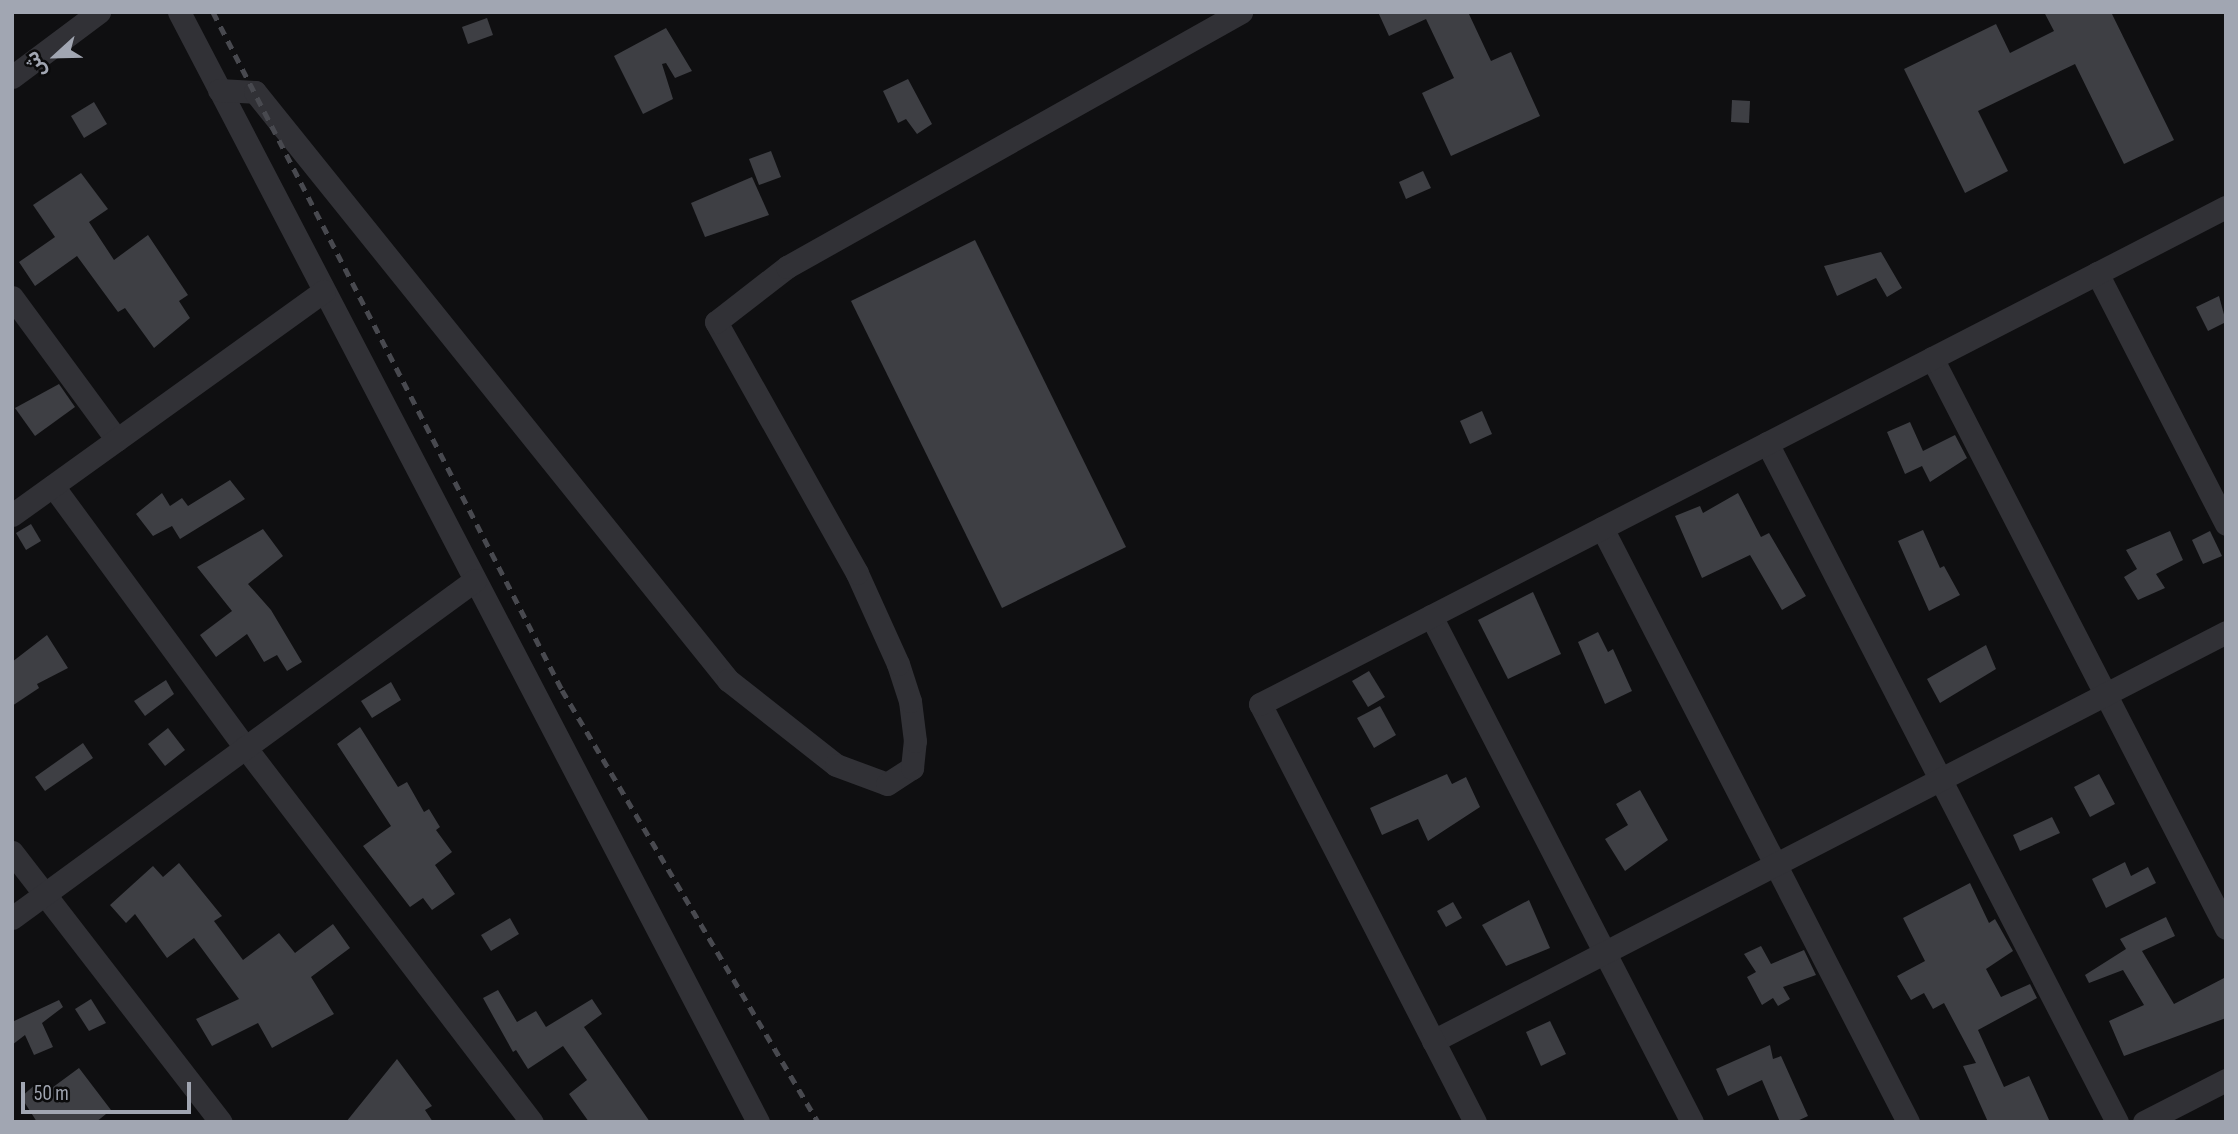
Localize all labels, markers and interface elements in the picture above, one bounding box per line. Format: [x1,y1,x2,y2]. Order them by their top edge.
north arrow [21,21,91,91]
text: ش [21,48,52,80]
scale bar [24,1068,194,1112]
text: 50 m [34,1081,69,1106]

